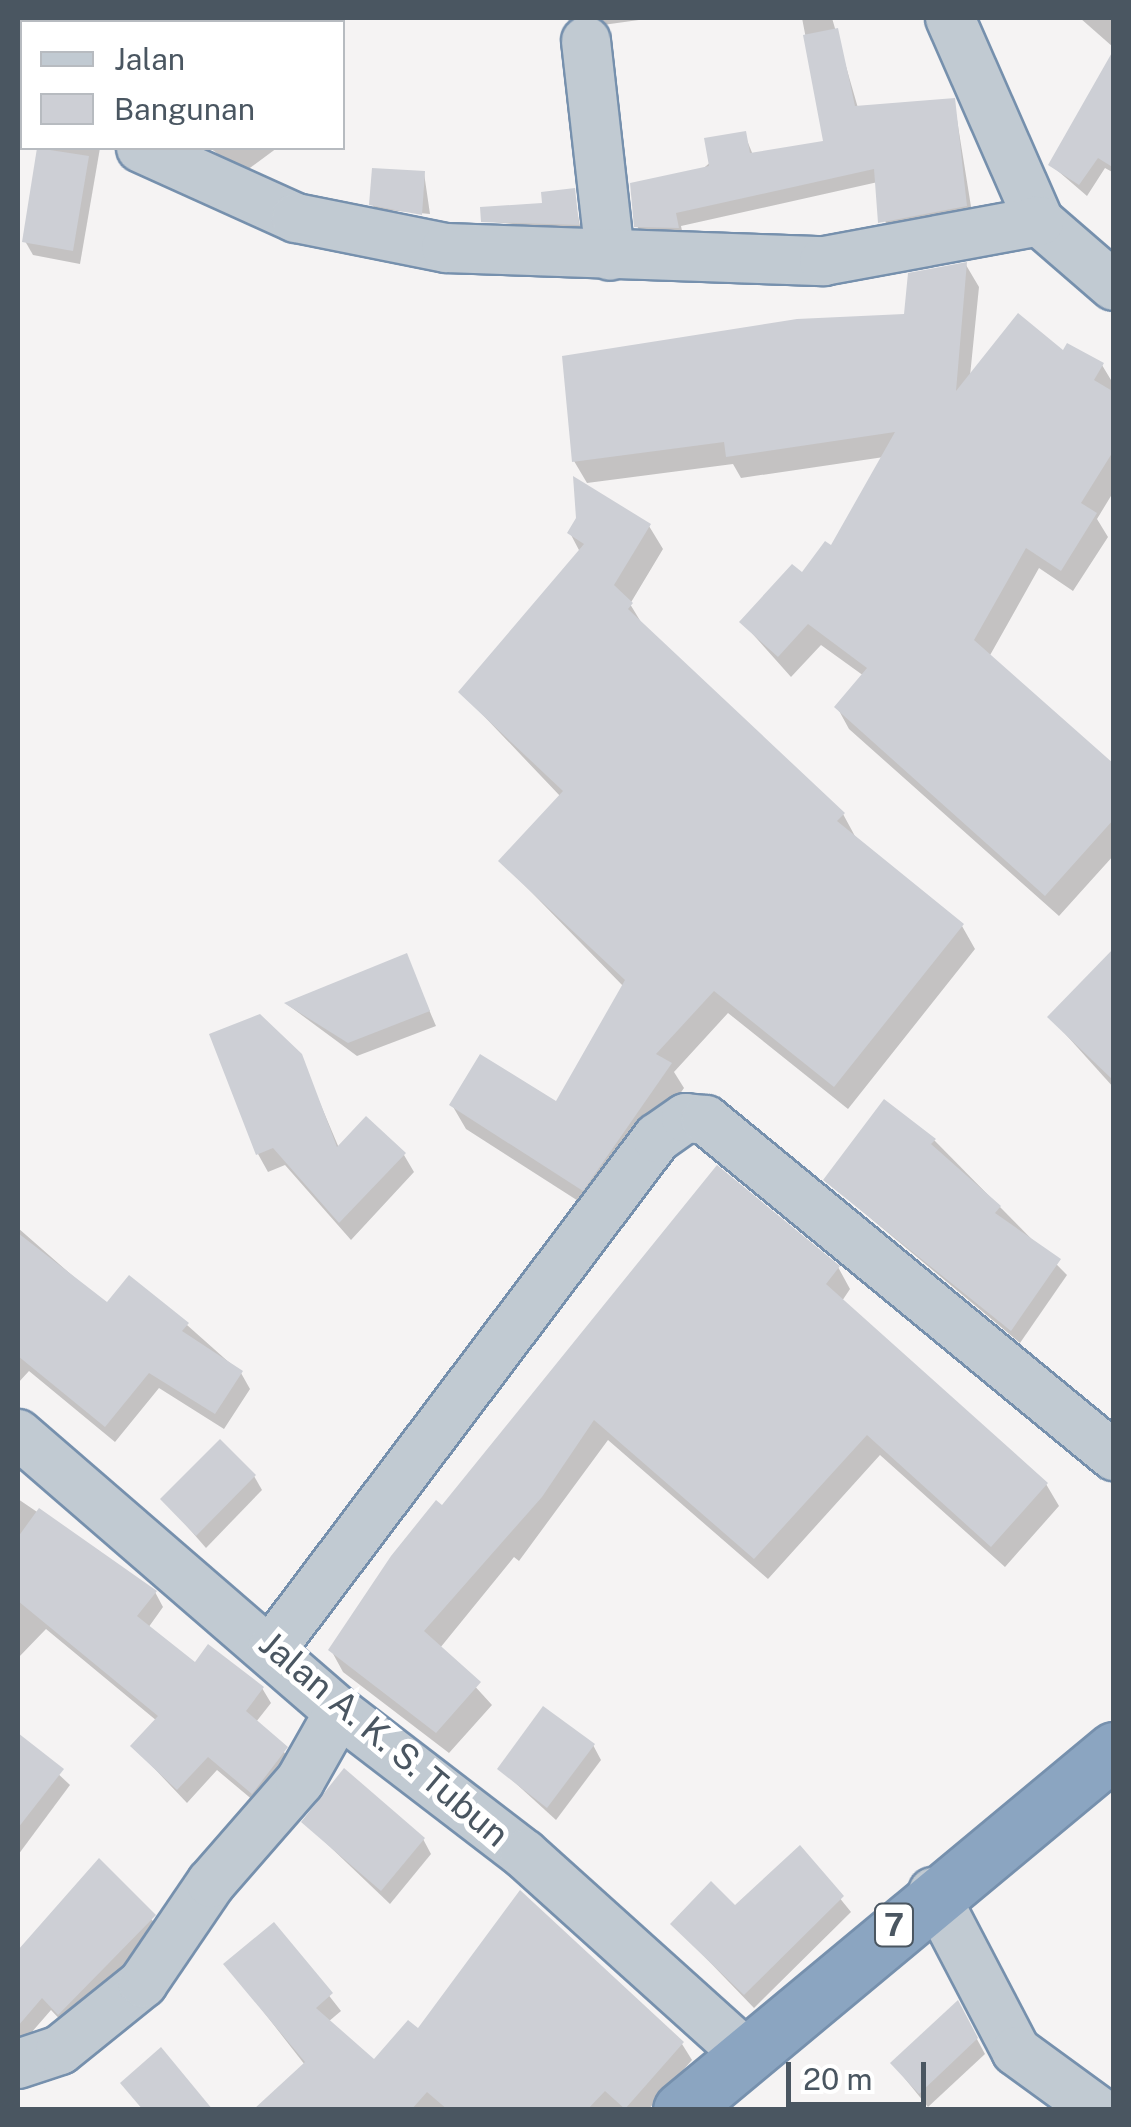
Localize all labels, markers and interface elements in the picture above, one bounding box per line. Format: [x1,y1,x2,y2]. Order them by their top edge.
legend [20,20,345,150]
text: Jalan [114,41,185,77]
text: Bangunan [114,91,255,127]
street label: Jalan A. K. S. Tubun [251,1622,517,1856]
road number: 7 [872,1898,916,1952]
scale bar [791,2042,931,2104]
text: 20 m [803,2061,872,2097]

